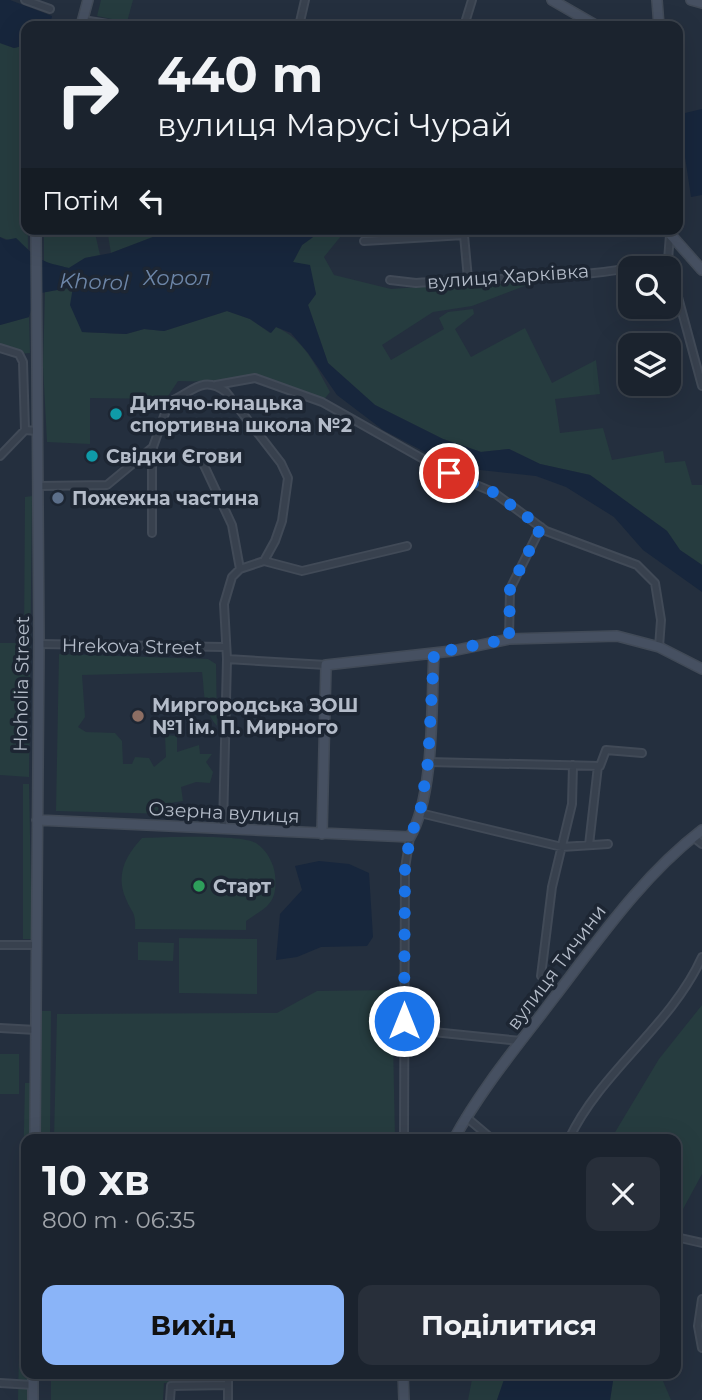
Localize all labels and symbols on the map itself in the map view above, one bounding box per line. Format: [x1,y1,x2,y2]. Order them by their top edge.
street label: вулиця Харківка [426,259,590,294]
water label: Хорол [142,265,211,290]
water label: Khorol [59,268,129,295]
place label: Дитячо-юнацька спортивна школа №2 [130,392,352,437]
marker: Дитячо-юнацька спортивна школа №2 [108,406,124,422]
pin [419,443,479,503]
place label: Свідки Єгови [106,445,242,468]
marker: Свідки Єгови [84,448,100,464]
place label: Пожежна частина [72,487,259,510]
marker: Пожежна частина [50,490,66,506]
street label: Hoholia Street [9,616,34,752]
street label: Hrekova Street [62,634,203,659]
place label: Миргородська ЗОШ №1 ім. П. Мирного [152,694,358,739]
marker: Миргородська ЗОШ №1 ім. П. Мирного [130,708,146,724]
street label: Озерна вулиця [148,797,300,828]
place label: Старт [213,875,272,898]
marker: Старт [191,878,207,894]
street label: вулиця Тичини [502,900,611,1034]
position arrow [367,984,441,1058]

